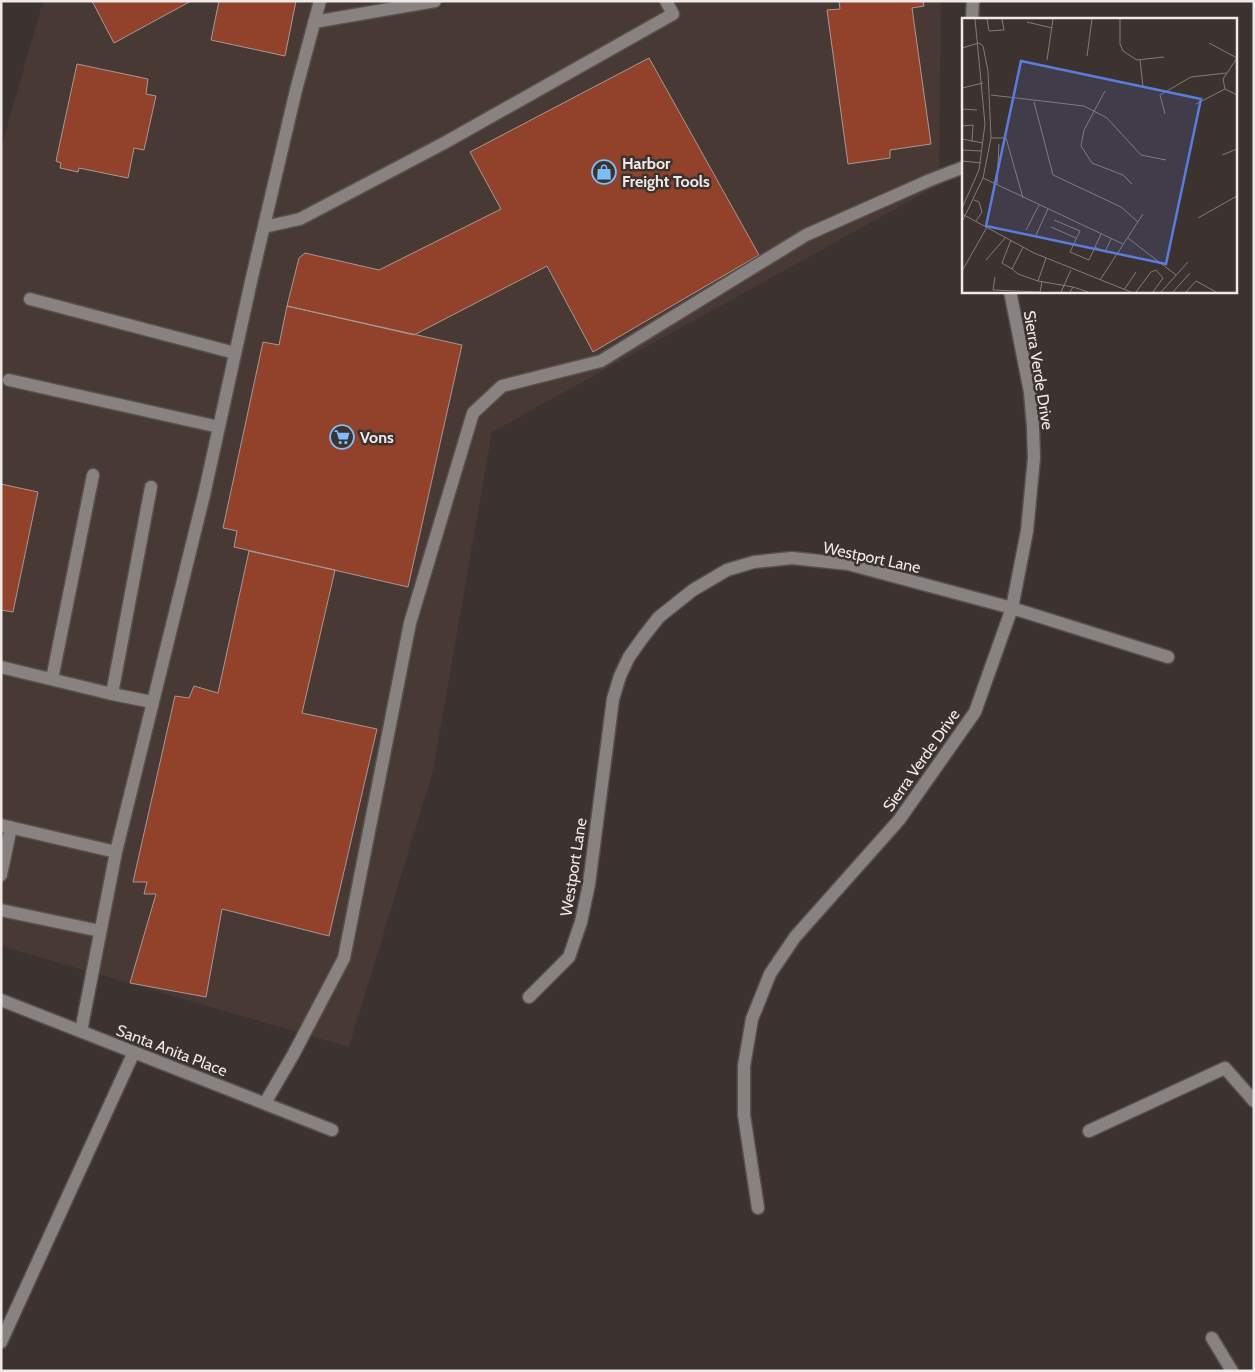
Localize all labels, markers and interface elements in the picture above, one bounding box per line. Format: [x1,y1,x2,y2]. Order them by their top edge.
inset map [962,18,1238,292]
place label: Harbor Freight Tools [622,154,710,191]
shop icon: Harbor Freight Tools [591,159,617,185]
street label: Sierra Verde Drive [1020,309,1057,431]
supermarket icon: Vons [329,424,355,450]
place label: Vons [360,428,394,447]
street label: Westport Lane [821,538,922,577]
street label: Sierra Verde Drive [879,705,964,815]
street label: Westport Lane [556,817,591,918]
street label: Santa Anita Place [114,1021,230,1080]

